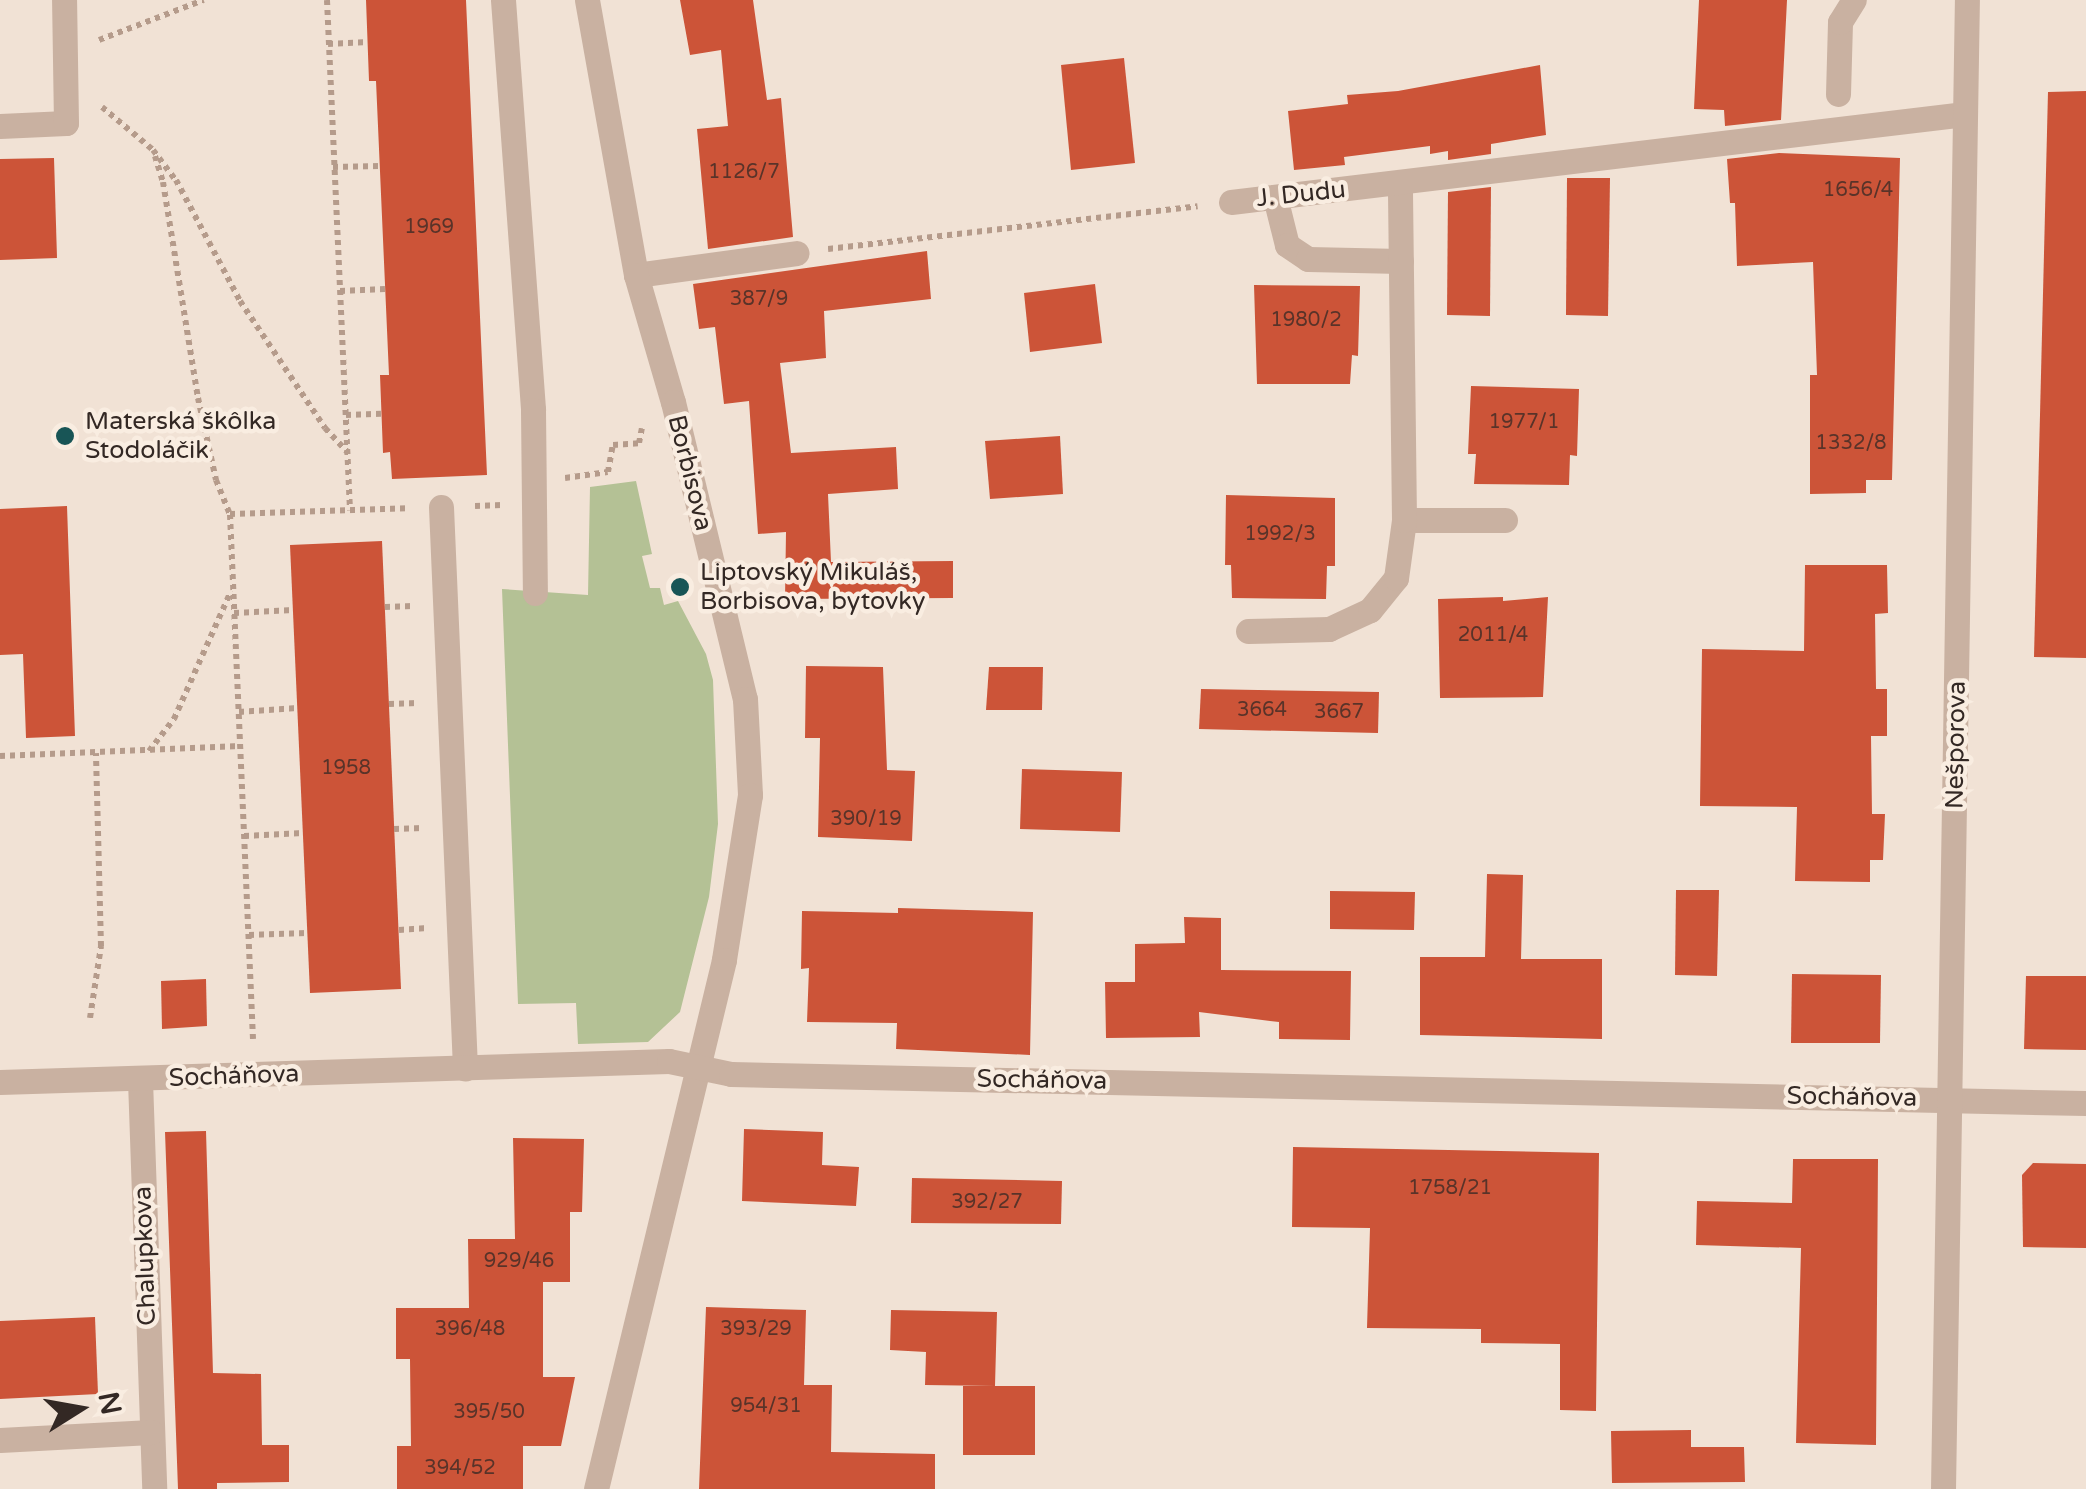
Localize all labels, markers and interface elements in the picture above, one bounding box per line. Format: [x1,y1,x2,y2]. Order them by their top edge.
house number: 1126/7 [708,160,780,184]
street label: J. Dudu [1255,174,1347,214]
house number: 1656/4 [1823,178,1893,202]
house number: 1969 [404,215,454,239]
house number: 387/9 [730,287,788,311]
house number: 1980/2 [1270,308,1342,332]
place label: Materská škôlka Stodoláčik [85,407,276,466]
house number: 1977/1 [1488,410,1560,434]
street label: Borbisova [661,412,719,534]
marker: Materská škôlka Stodoláčik [54,425,76,447]
house number: 1332/8 [1815,431,1887,455]
house number: 1992/3 [1244,522,1316,546]
place label: Liptovský Mikuláš, Borbisova, bytovky [700,558,925,617]
marker: Liptovský Mikuláš, Borbisova, bytovky [669,576,691,598]
house number: 2011/4 [1458,623,1528,647]
street label: Nešporova [1940,681,1972,809]
house number: 3664 [1237,698,1287,722]
house number: 3667 [1314,700,1364,724]
house number: 1958 [321,756,371,780]
house number: 390/19 [830,807,902,831]
street label: Socháňova [168,1059,300,1093]
street label: Socháňova [976,1064,1108,1096]
street label: Socháňova [1786,1081,1918,1113]
house number: 1758/21 [1408,1176,1492,1200]
street label: Chalupkova [128,1186,162,1326]
house number: 392/27 [951,1190,1023,1214]
house number: 929/46 [484,1249,554,1273]
house number: 396/48 [435,1317,505,1341]
house number: 393/29 [720,1317,792,1341]
north arrow [30,1359,130,1459]
text: N [91,1389,128,1418]
house number: 954/31 [730,1394,802,1418]
house number: 395/50 [453,1400,525,1424]
house number: 394/52 [424,1456,496,1480]

